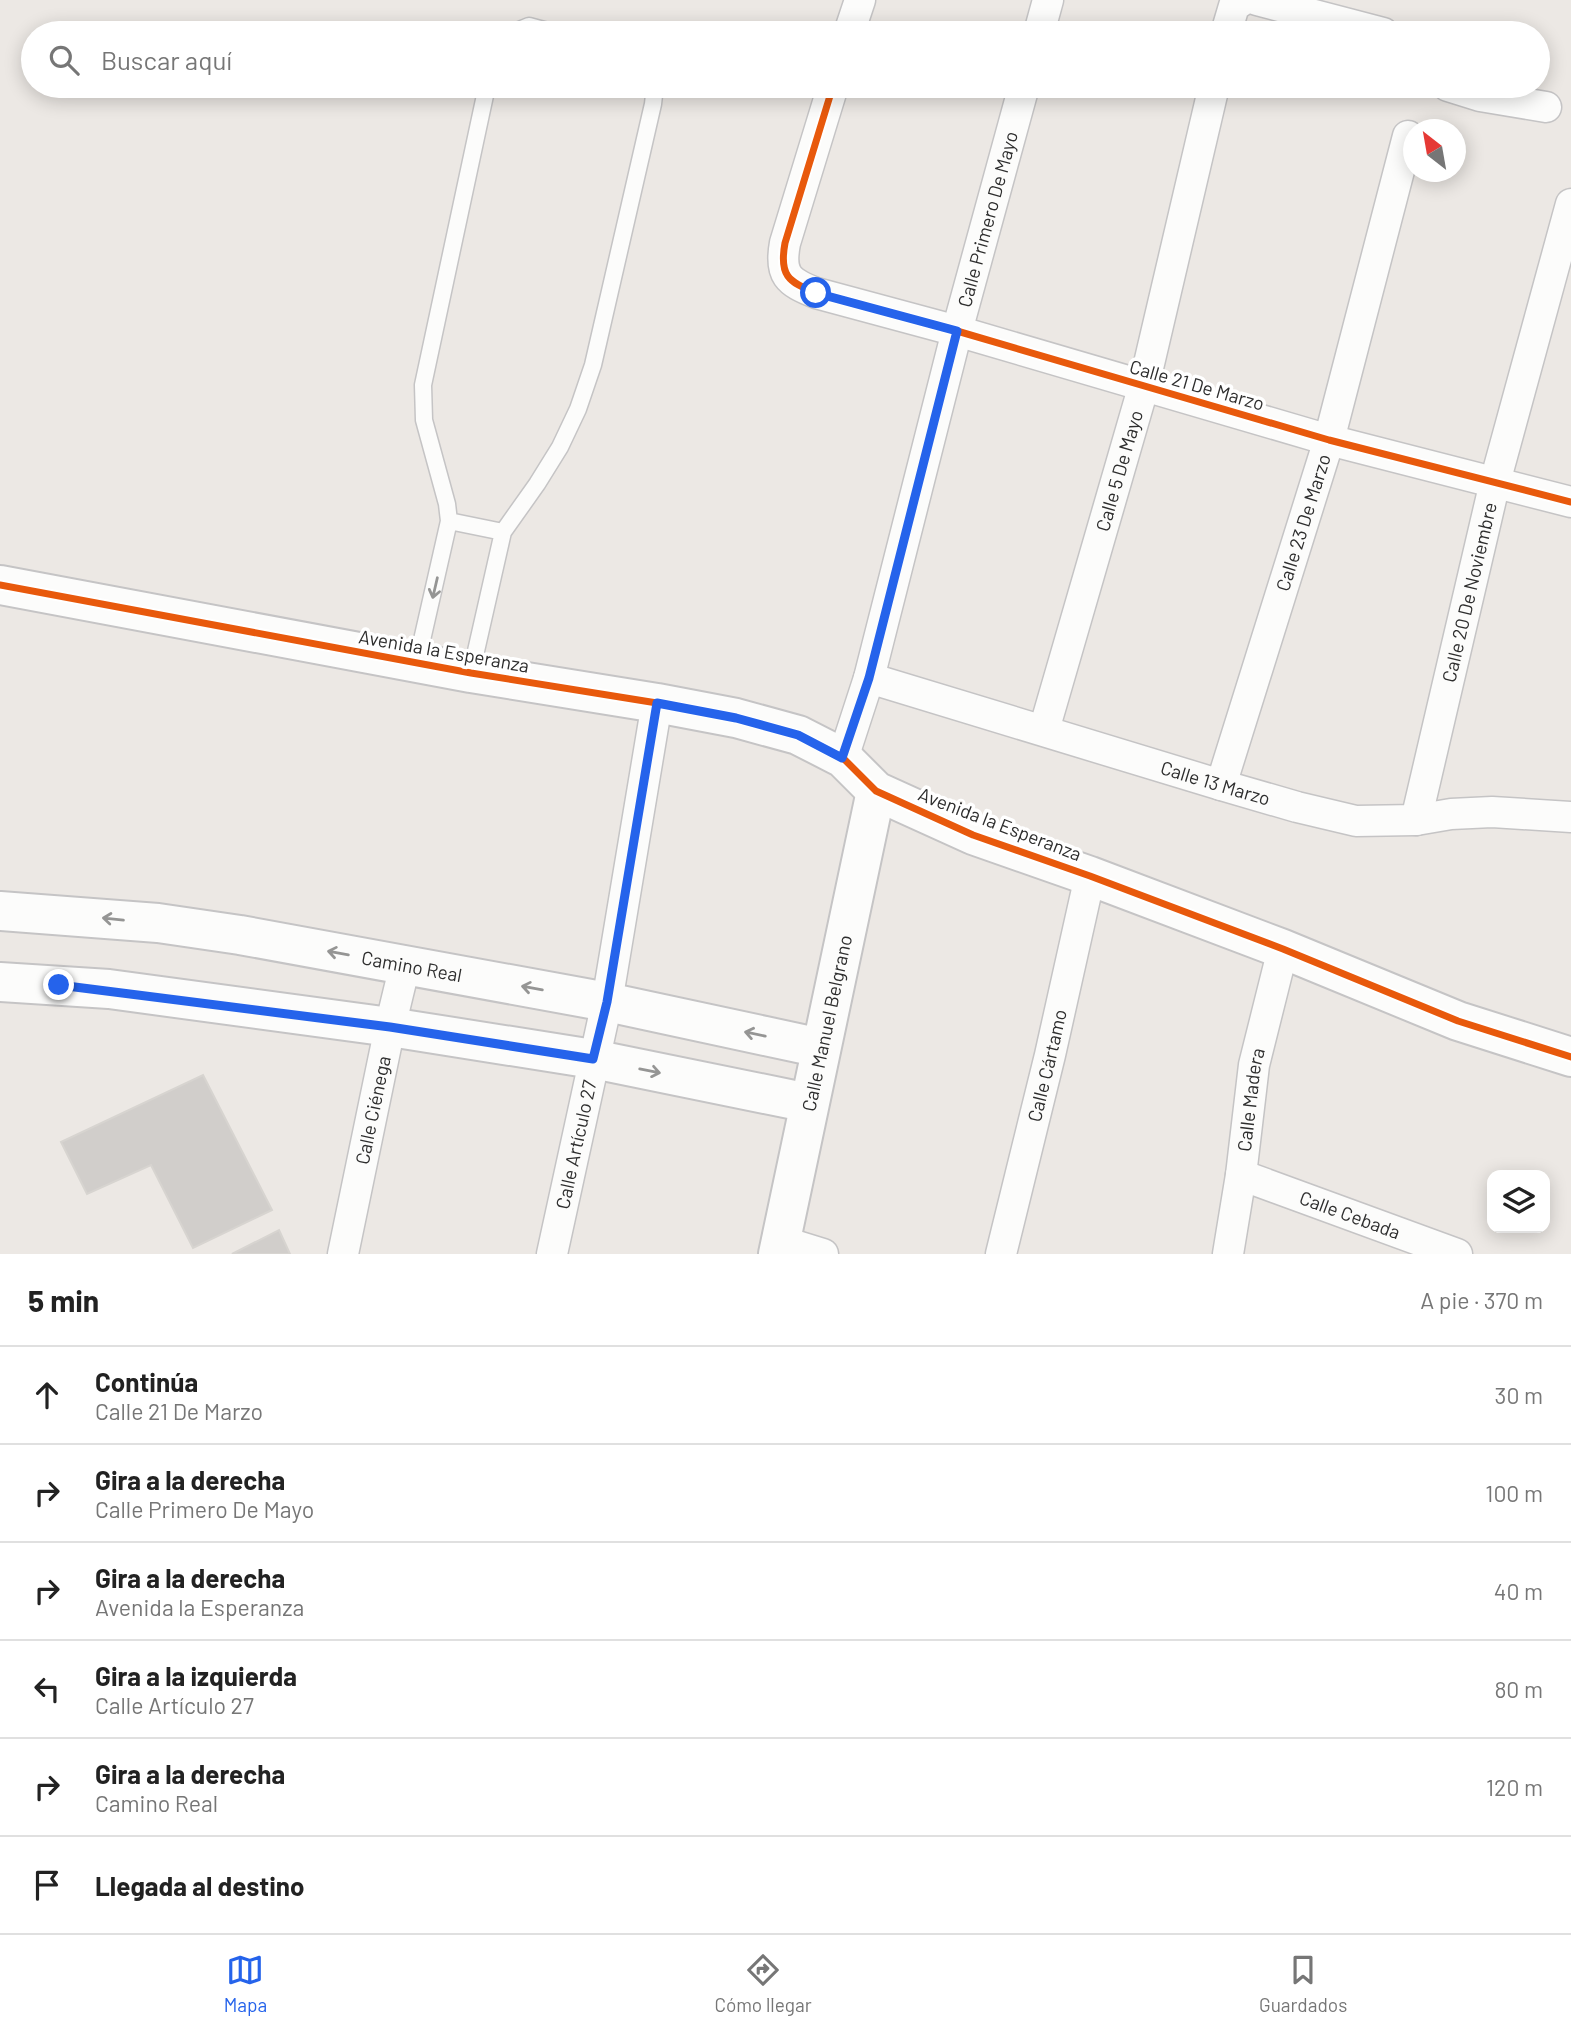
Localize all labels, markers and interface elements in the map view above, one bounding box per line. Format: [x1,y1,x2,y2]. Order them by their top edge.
search box [21,21,1550,98]
icon: search [45,41,83,79]
text: Buscar aquí [101,44,232,75]
north arrow [1403,119,1466,182]
street label: Calle Primero De Mayo [952,129,1022,310]
route start [800,277,831,308]
street label: Calle 21 De Marzo [1127,354,1267,415]
street label: Calle 5 De Mayo [1090,407,1147,534]
street label: Calle 23 De Marzo [1270,451,1335,594]
street label: Calle 20 De Noviembre [1437,500,1501,684]
one-way arrow [428,576,441,599]
street label: Avenida la Esperanza [357,624,531,677]
street label: Calle 13 Marzo [1158,755,1273,810]
street label: Avenida la Esperanza [915,782,1085,865]
one-way arrow [102,912,125,925]
street label: Calle Manuel Belgrano [797,933,856,1113]
street label: Camino Real [360,945,464,986]
one-way arrow [327,946,350,959]
route end [43,969,74,1000]
one-way arrow [521,981,544,995]
street label: Calle Cártamo [1022,1007,1071,1124]
one-way arrow [744,1026,767,1040]
street label: Calle Madera [1232,1045,1269,1153]
street label: Calle Ciénega [350,1054,395,1166]
one-way arrow [638,1064,661,1078]
street label: Calle Artículo 27 [550,1078,601,1211]
map controls [1487,1170,1550,1233]
button: layers [1487,1170,1550,1233]
street label: Calle Cebada [1297,1185,1404,1243]
text: 5 min [28,1282,99,1318]
text: A pie · 370 m [1420,1286,1543,1314]
text: Continúa [95,1366,198,1397]
icon: ahead [28,1376,66,1414]
text: 30 m [1495,1381,1543,1409]
text: Calle 21 De Marzo [95,1397,263,1425]
text: Gira a la derecha [95,1464,285,1495]
icon: right [28,1474,66,1512]
text: 100 m [1485,1479,1543,1507]
text: Calle Primero De Mayo [95,1495,314,1523]
text: Gira a la derecha [95,1562,285,1593]
icon: right [28,1572,66,1610]
text: 40 m [1494,1577,1543,1605]
text: Avenida la Esperanza [95,1593,304,1621]
text: Gira a la izquierda [95,1660,297,1691]
icon: left [28,1670,66,1708]
text: 80 m [1494,1675,1543,1703]
text: Calle Artículo 27 [95,1691,254,1719]
text: Gira a la derecha [95,1758,285,1789]
icon: right [28,1768,66,1806]
text: 120 m [1486,1773,1543,1801]
text: Camino Real [95,1789,218,1817]
icon: arrive [28,1866,66,1904]
text: Llegada al destino [95,1870,304,1901]
tab: Mapa [224,1951,267,2016]
tab: Cómo llegar [715,1951,812,2016]
tab: Guardados [1259,1951,1347,2016]

